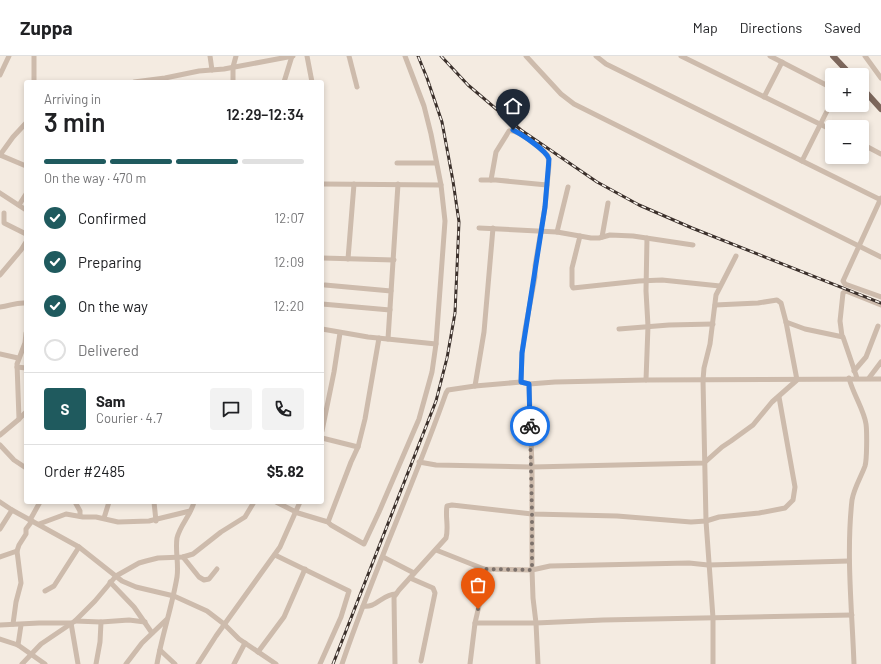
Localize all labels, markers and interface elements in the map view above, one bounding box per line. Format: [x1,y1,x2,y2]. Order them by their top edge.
text: Zuppa [20,16,73,39]
text: Map [693,19,718,36]
text: Directions [740,19,802,36]
text: Saved [824,19,861,36]
map controls [825,68,869,164]
button: + [825,68,869,112]
pin [496,89,530,130]
text: Arriving in [44,91,101,107]
icon: home [502,95,524,117]
text: 12:29–12:34 [226,105,304,123]
text: 3 min [44,106,105,137]
button: − [825,120,869,164]
text: On the way · 470 m [44,170,146,186]
icon: check [44,207,66,229]
text: Confirmed [78,209,146,227]
text: 12:07 [275,210,304,226]
icon: check [44,251,66,273]
text: Preparing [78,253,142,271]
text: 12:09 [274,254,304,270]
icon: check [44,295,66,317]
text: On the way [78,297,148,315]
text: 12:20 [274,298,304,314]
text: Delivered [78,341,139,359]
button: chat [210,388,252,430]
button: phone [262,388,304,430]
text: Sam [96,392,125,410]
text: S [61,400,69,418]
courier [510,406,550,446]
text: Courier · 4.7 [96,410,163,426]
icon: bike [519,415,541,437]
text: Order #2485 [44,462,125,480]
text: $5.82 [267,462,304,480]
pin [461,568,495,609]
icon: bag [467,574,489,596]

